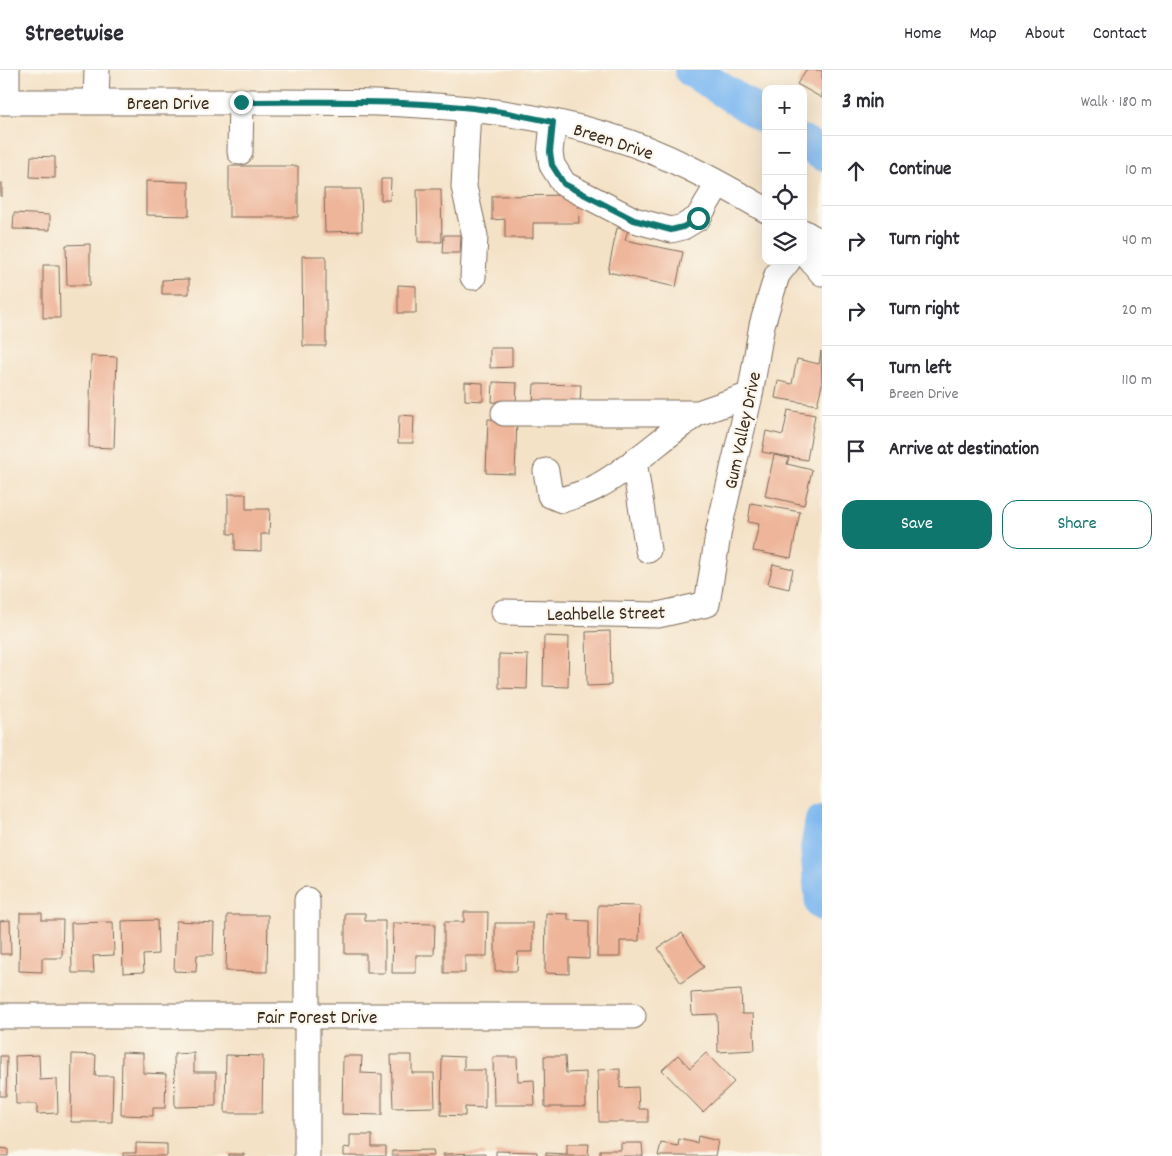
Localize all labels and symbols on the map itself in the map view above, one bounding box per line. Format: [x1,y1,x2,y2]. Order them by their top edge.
route end [230,91,253,114]
street label: Breen Drive [127,92,209,119]
street label: Breen Drive [570,118,656,169]
route start [687,207,710,230]
street label: Gum Valley Drive [719,370,770,492]
street label: Leahbelle Street [547,601,665,630]
street label: Fair Forest Drive [257,1006,377,1033]

